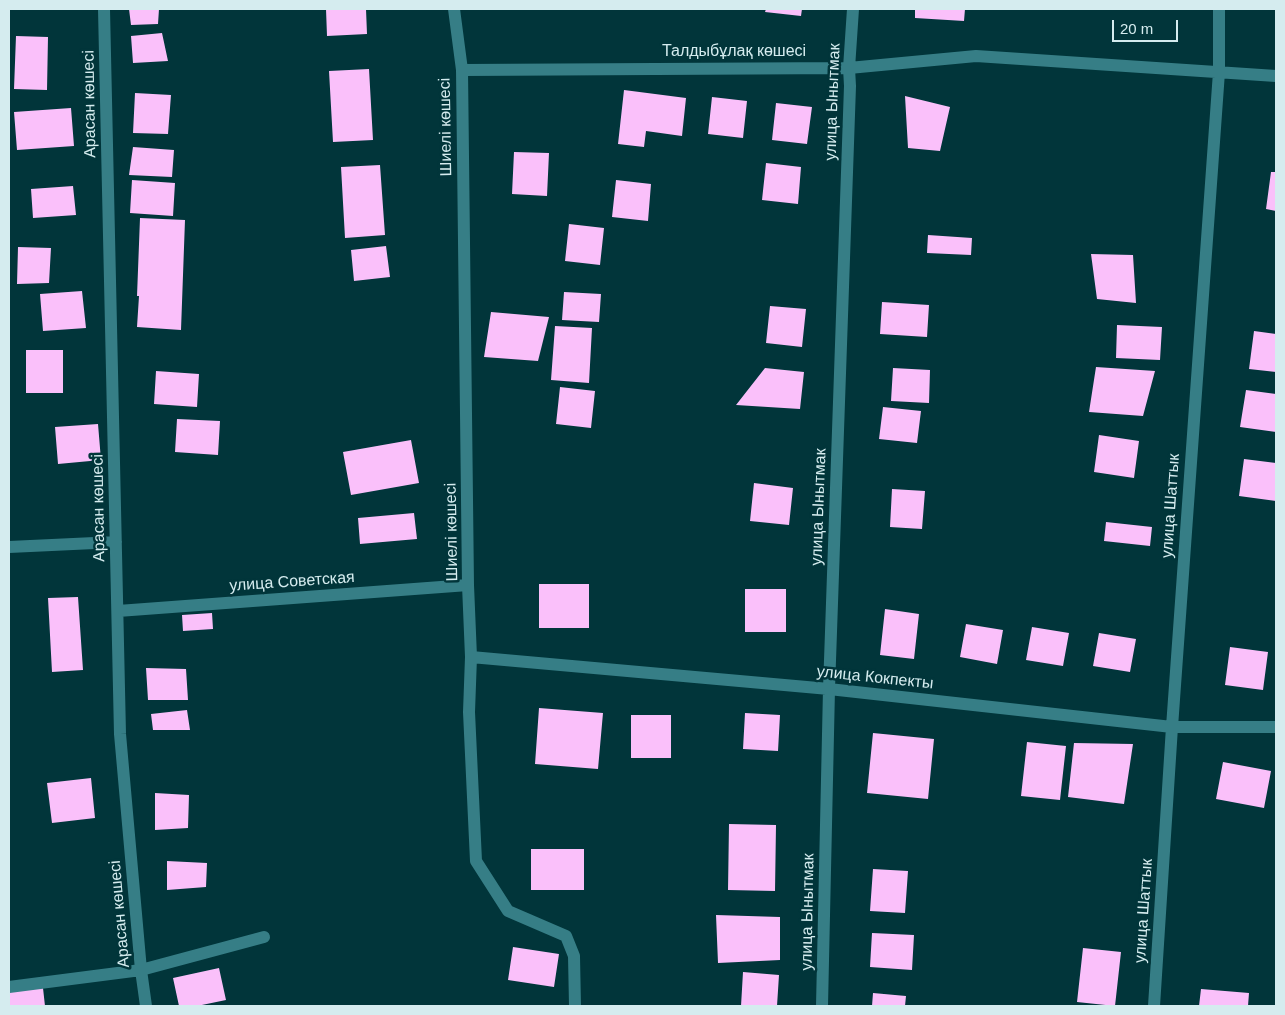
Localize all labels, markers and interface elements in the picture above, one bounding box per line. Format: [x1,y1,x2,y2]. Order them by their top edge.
scale bar [1115,10,1181,42]
text: 20 m [1120,20,1153,37]
street label: Талдыбұлақ көшесі [662,42,806,62]
street label: улица Ынытмак [821,43,845,161]
street label: Арасан көшесі [79,50,101,158]
street label: Шиелі көшесі [436,78,456,176]
street label: улица Ынытмак [807,448,831,566]
street label: улица Шаттык [1158,453,1184,559]
street label: Арасан көшесі [88,454,110,562]
street label: Шиелі көшесі [442,483,462,581]
street label: улица Советская [229,568,355,596]
street label: улица Кокпекты [816,662,934,694]
street label: улица Ынытмак [797,853,819,971]
street label: улица Шаттык [1131,858,1157,964]
street label: Арасан көшесі [106,859,134,969]

